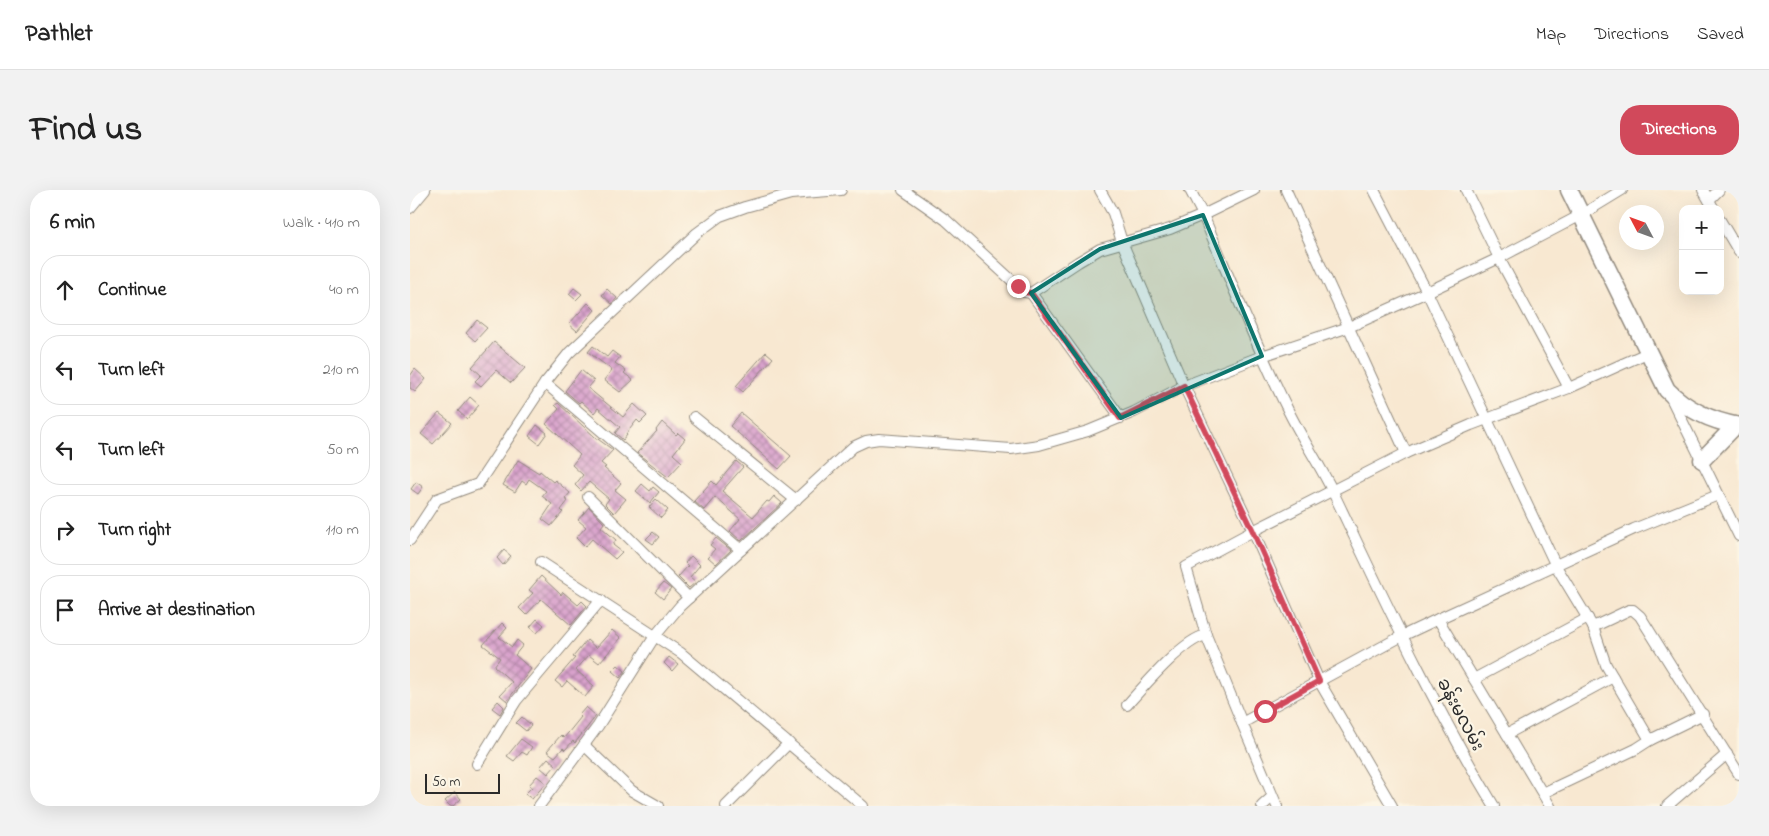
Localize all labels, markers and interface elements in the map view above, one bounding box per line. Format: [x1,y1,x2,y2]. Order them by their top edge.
text: Pathlet [25,17,93,52]
text: Map [1536,22,1566,48]
text: Directions [1594,22,1669,48]
text: Saved [1697,22,1744,48]
text: Find us [30,105,142,156]
button: Directions [1620,105,1739,155]
north arrow [1619,205,1664,250]
map controls [1679,205,1724,295]
button: + [1679,205,1724,250]
text: 6 min [50,208,95,238]
text: Walk · 410 m [283,211,360,235]
button: − [1679,250,1724,295]
route end [1007,275,1030,298]
icon: ahead [51,276,79,304]
text: Continue [98,277,166,304]
text: 40 m [329,278,359,302]
icon: left [51,356,79,384]
text: Turn left [98,357,165,384]
text: 210 m [323,358,359,382]
icon: left [51,436,79,464]
text: Turn left [98,437,165,464]
text: 50 m [327,438,359,462]
icon: right [51,516,79,544]
text: Turn right [98,517,171,544]
text: 110 m [325,518,359,542]
icon: arrive [51,596,79,624]
text: Arrive at destination [98,597,255,624]
street label: ခန်းမလမ်း [1429,673,1491,756]
route start [1254,700,1277,723]
scale bar [425,771,500,794]
text: 50 m [432,772,460,793]

